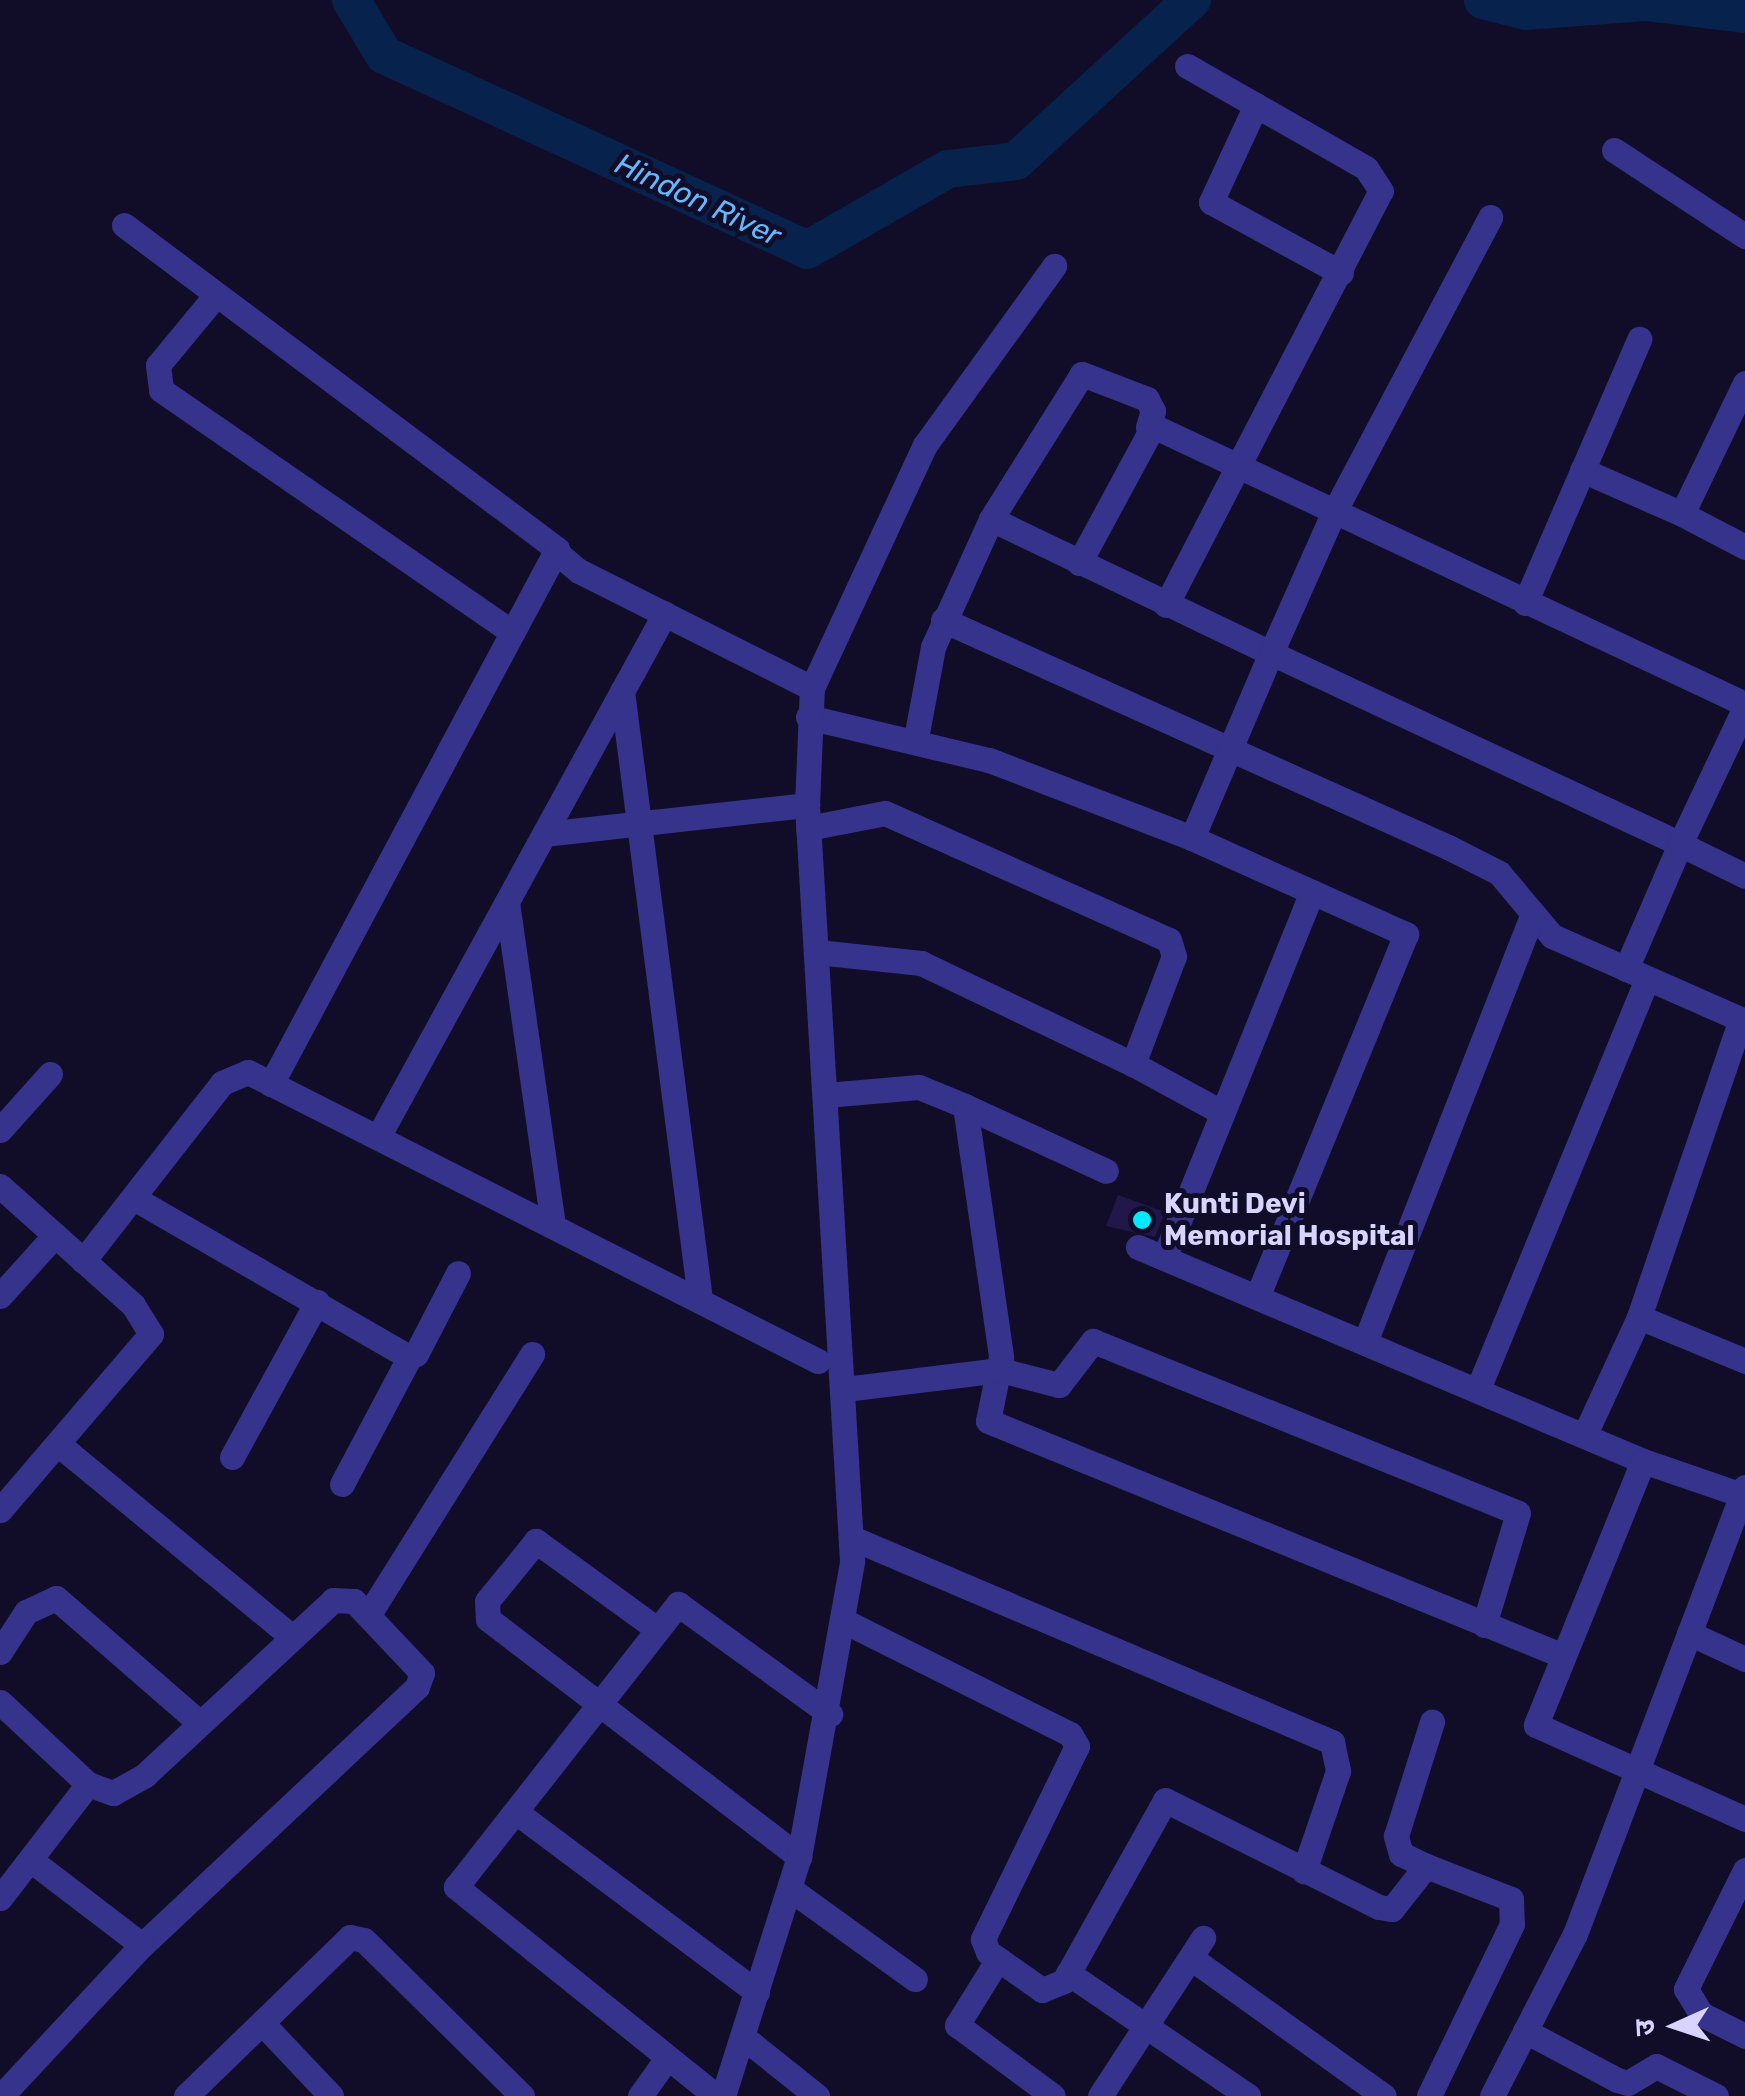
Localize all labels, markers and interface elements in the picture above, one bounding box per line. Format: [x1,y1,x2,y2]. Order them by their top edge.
water label: Hindon River [609,146,787,254]
place label: Kunti Devi Memorial Hospital [1164,1187,1415,1253]
marker: Kunti Devi Memorial Hospital [1129,1207,1155,1233]
north arrow [1625,1976,1725,2076]
text: उ [1628,2019,1661,2037]

